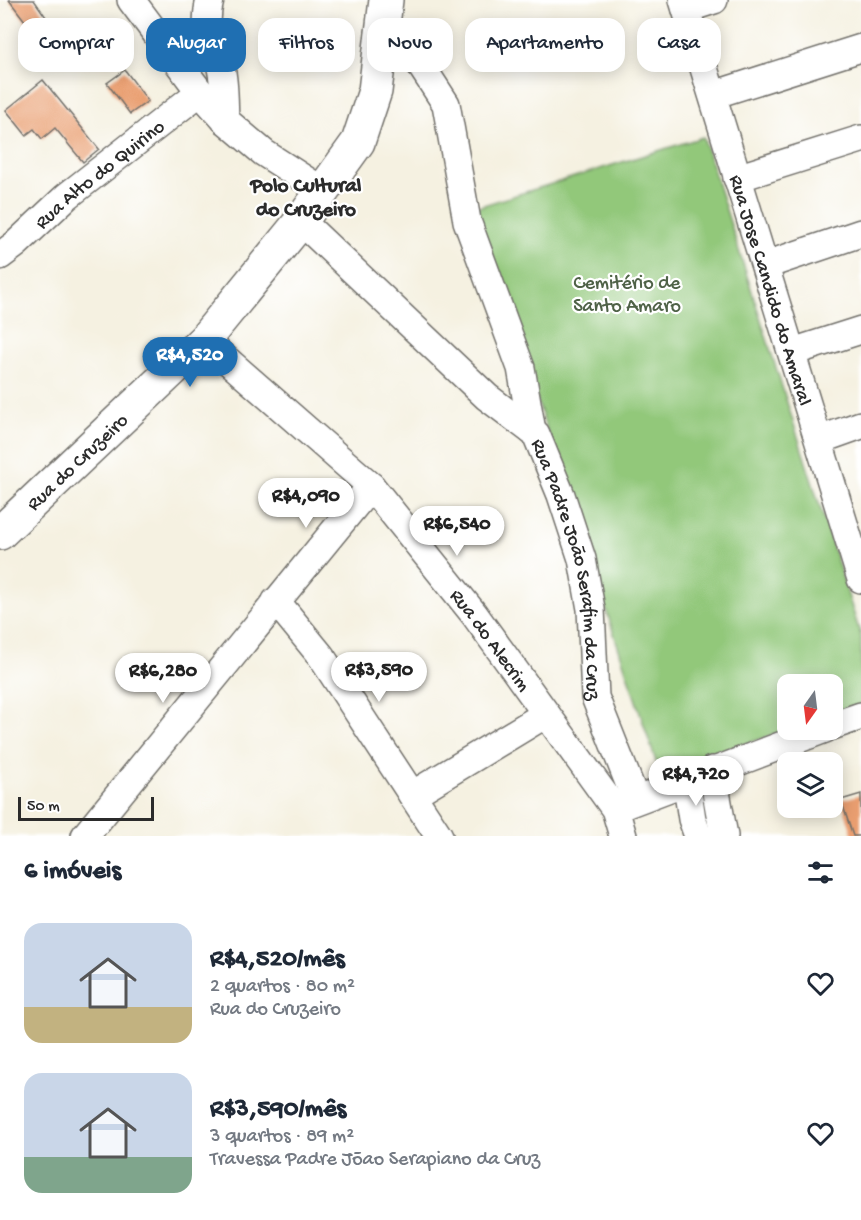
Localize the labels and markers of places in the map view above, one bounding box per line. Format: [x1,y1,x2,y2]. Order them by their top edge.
pin: R$4,520 [135,337,245,388]
pin: R$4,090 [251,478,361,529]
pin: R$6,540 [402,506,512,557]
pin: R$3,590 [324,652,434,703]
pin: R$6,280 [108,653,218,704]
pin: R$4,720 [641,756,751,807]

